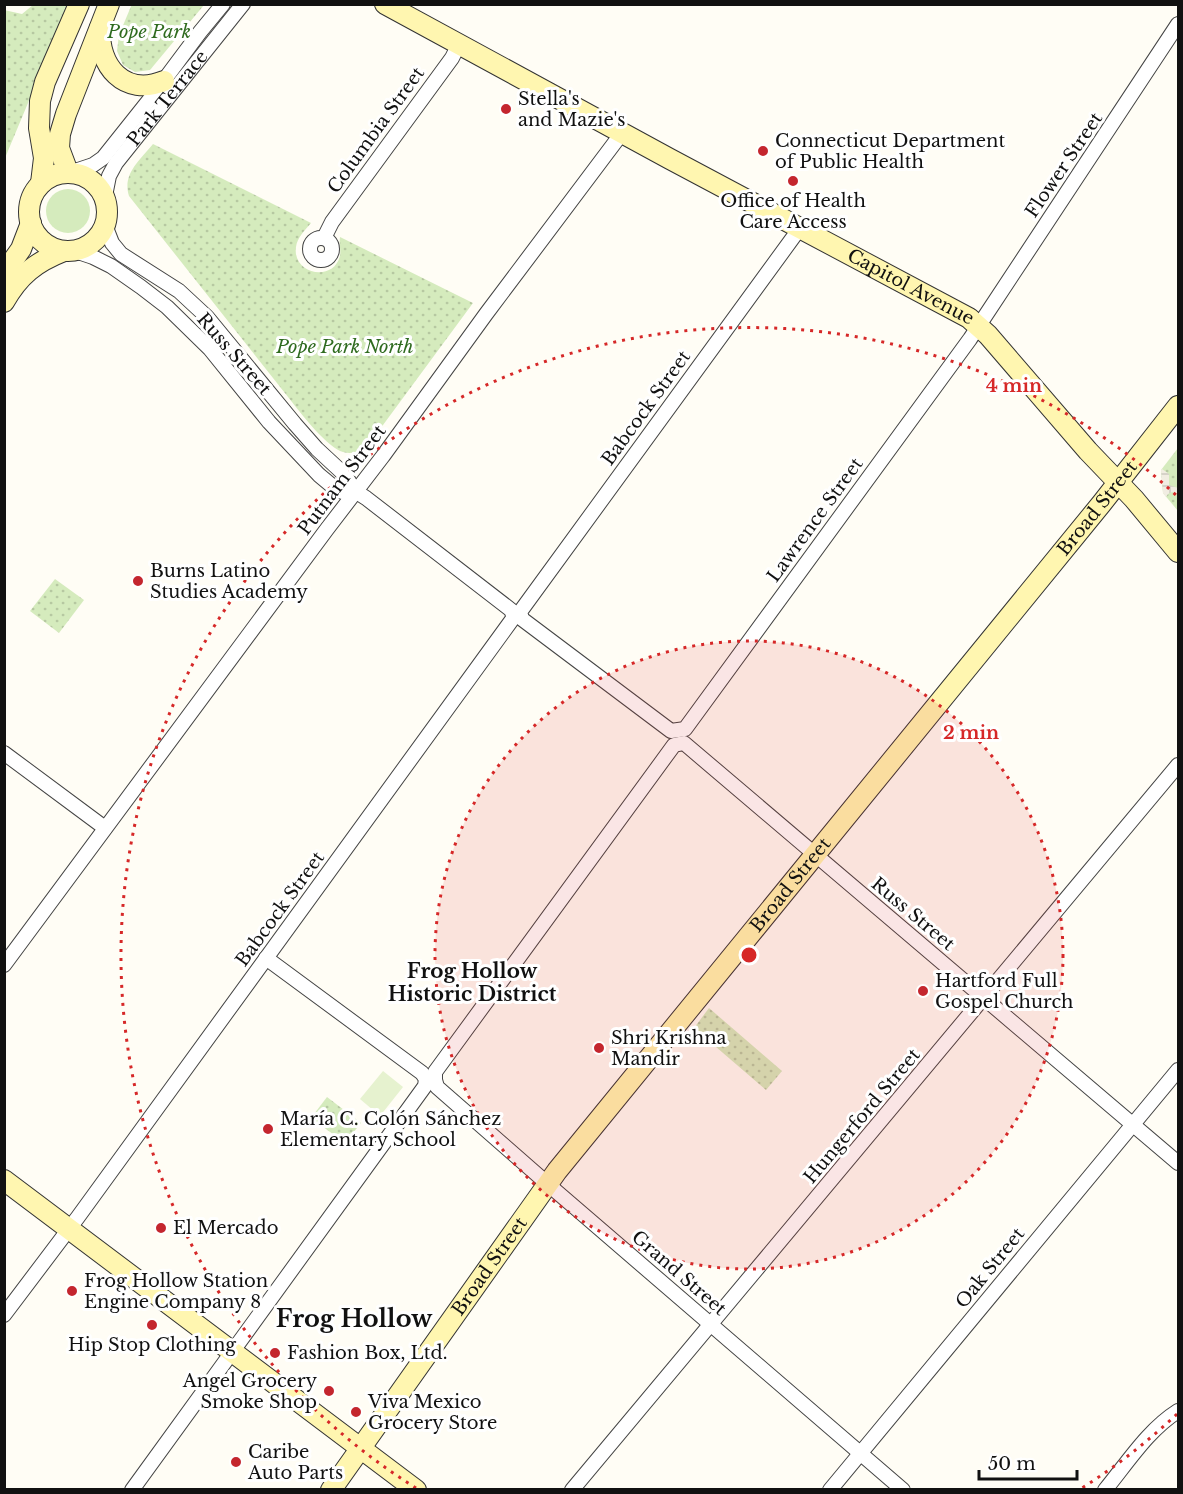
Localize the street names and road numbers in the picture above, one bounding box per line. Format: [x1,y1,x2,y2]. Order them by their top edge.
street label: Park Terrace [123,46,213,151]
street label: Columbia Street [323,63,429,197]
street label: Flower Street [1021,108,1107,222]
street label: Capitol Avenue [844,244,978,330]
street label: Russ Street [192,308,276,400]
street label: Babcock Street [597,346,695,470]
street label: Putnam Street [293,420,391,539]
street label: Lawrence Street [762,453,868,587]
street label: Broad Street [1053,456,1142,560]
street label: Broad Street [745,833,835,937]
street label: Babcock Street [231,847,329,971]
street label: Russ Street [867,873,959,955]
street label: Hungerford Street [799,1044,925,1188]
street label: Broad Street [447,1213,532,1320]
street label: Oak Street [951,1223,1029,1313]
street label: Grand Street [627,1226,731,1320]

